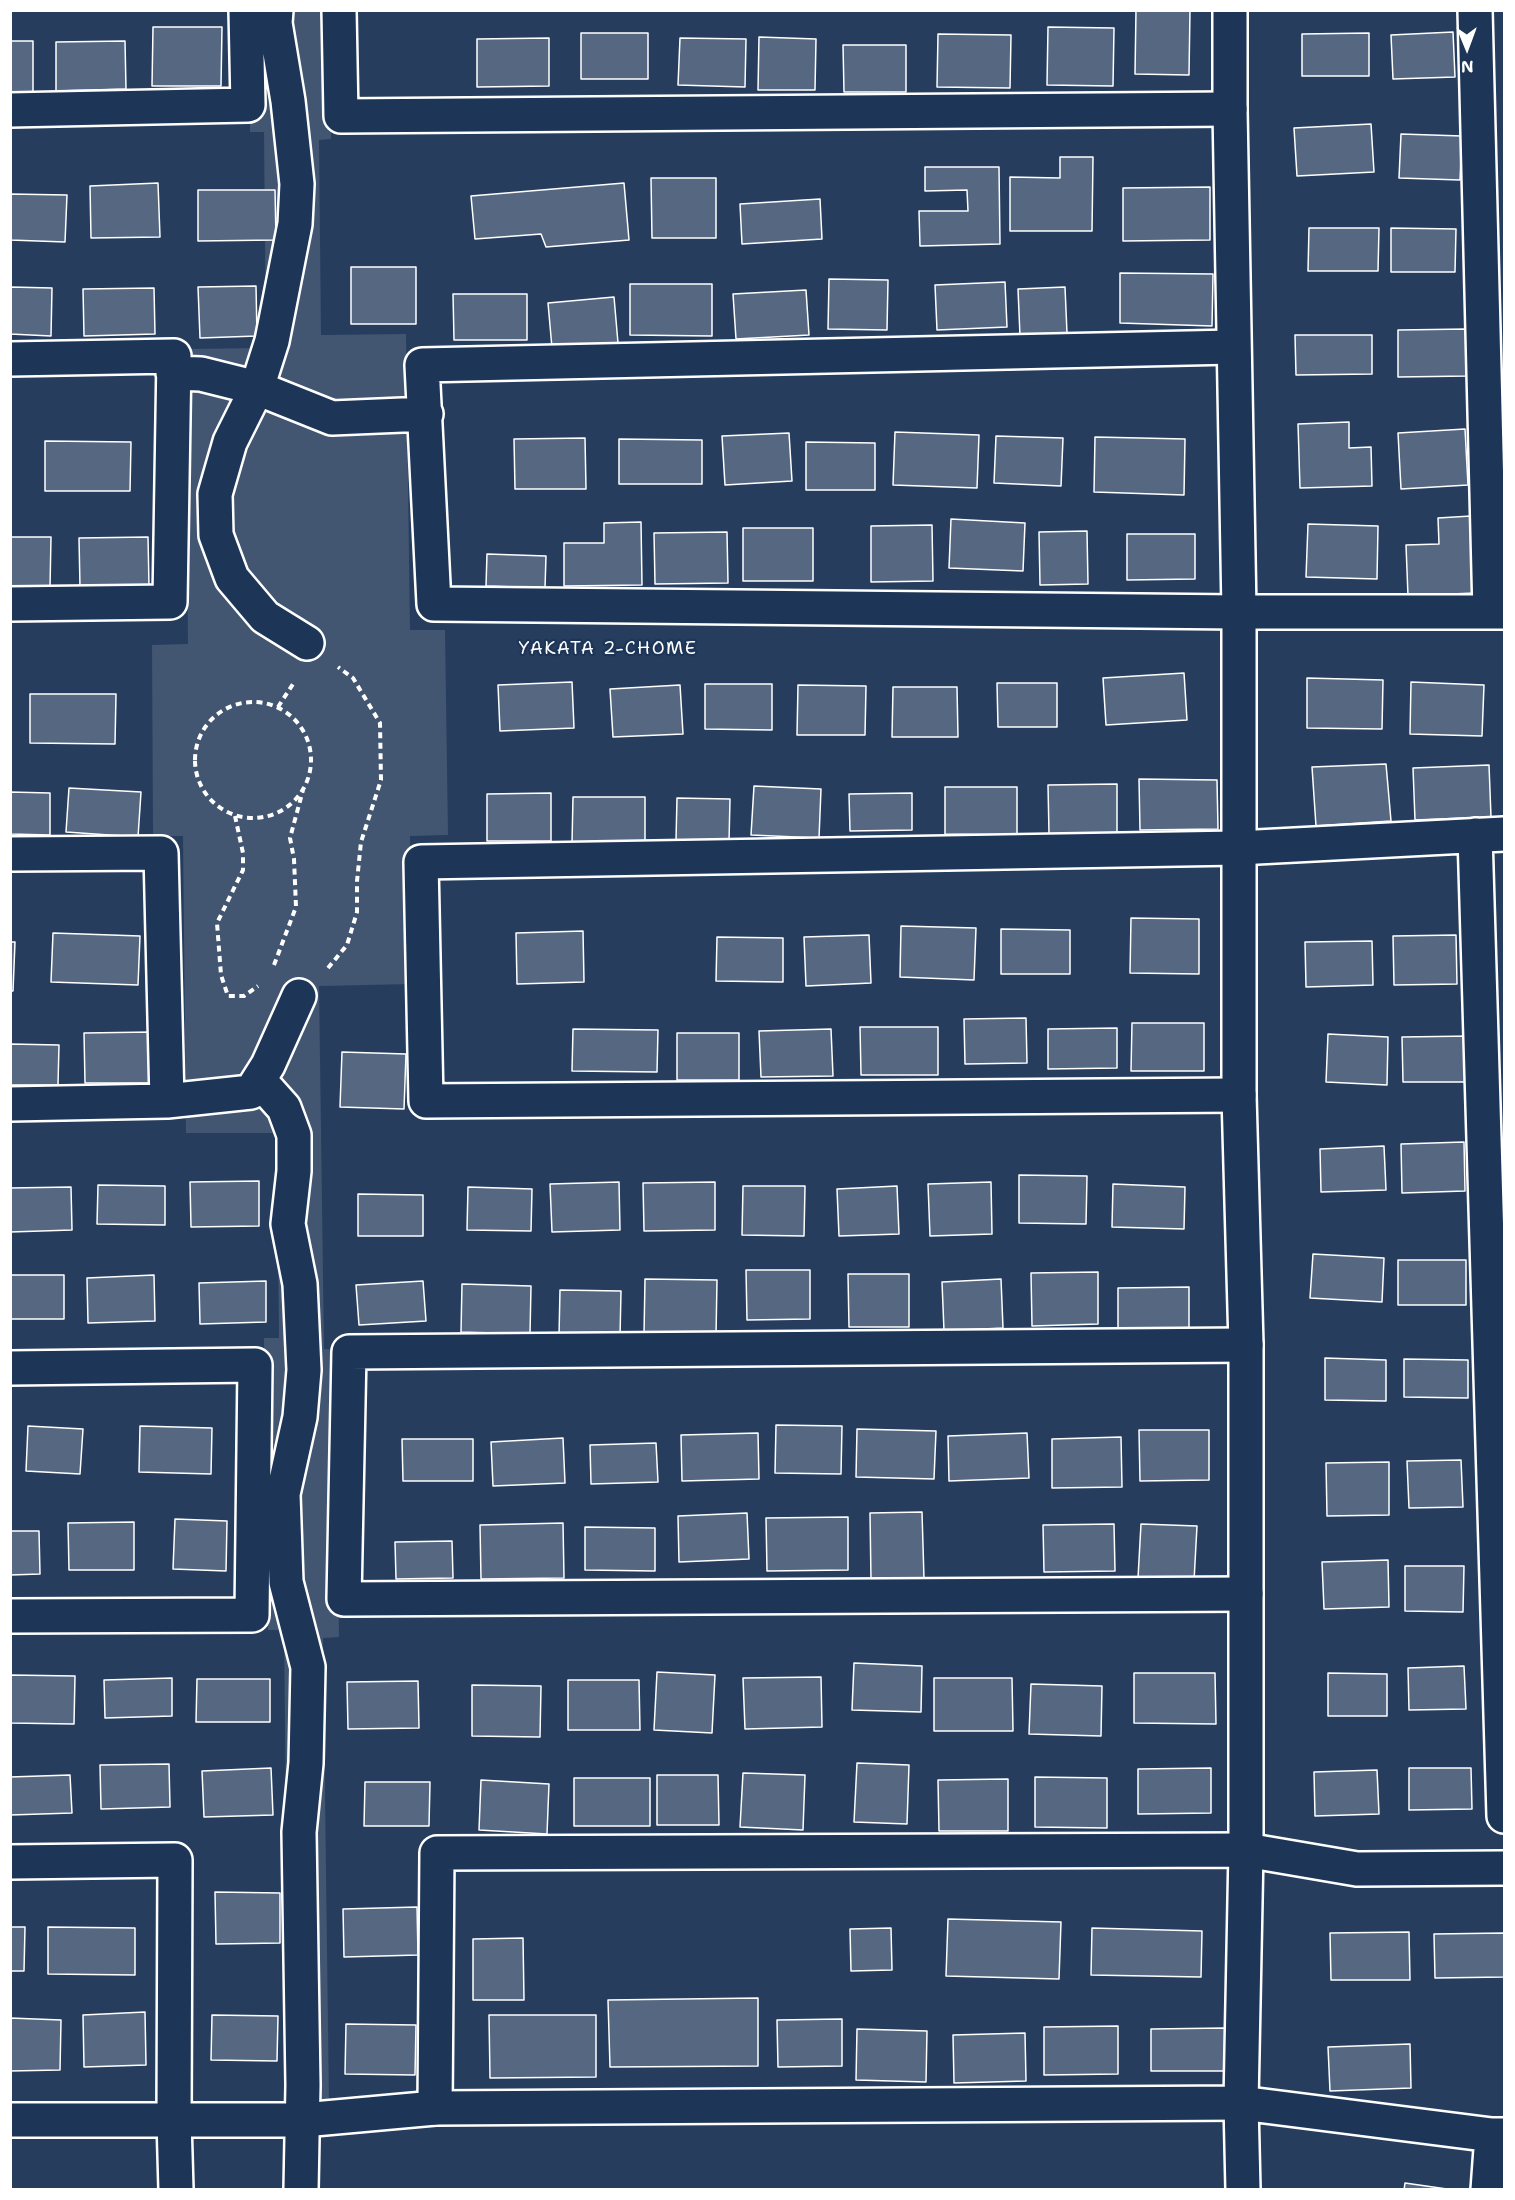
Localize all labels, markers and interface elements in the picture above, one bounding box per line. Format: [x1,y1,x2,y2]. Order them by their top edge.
north arrow [1437,18,1497,78]
text: N [1461,56,1474,77]
district label: YAKATA 2-CHOME [518,638,698,660]

